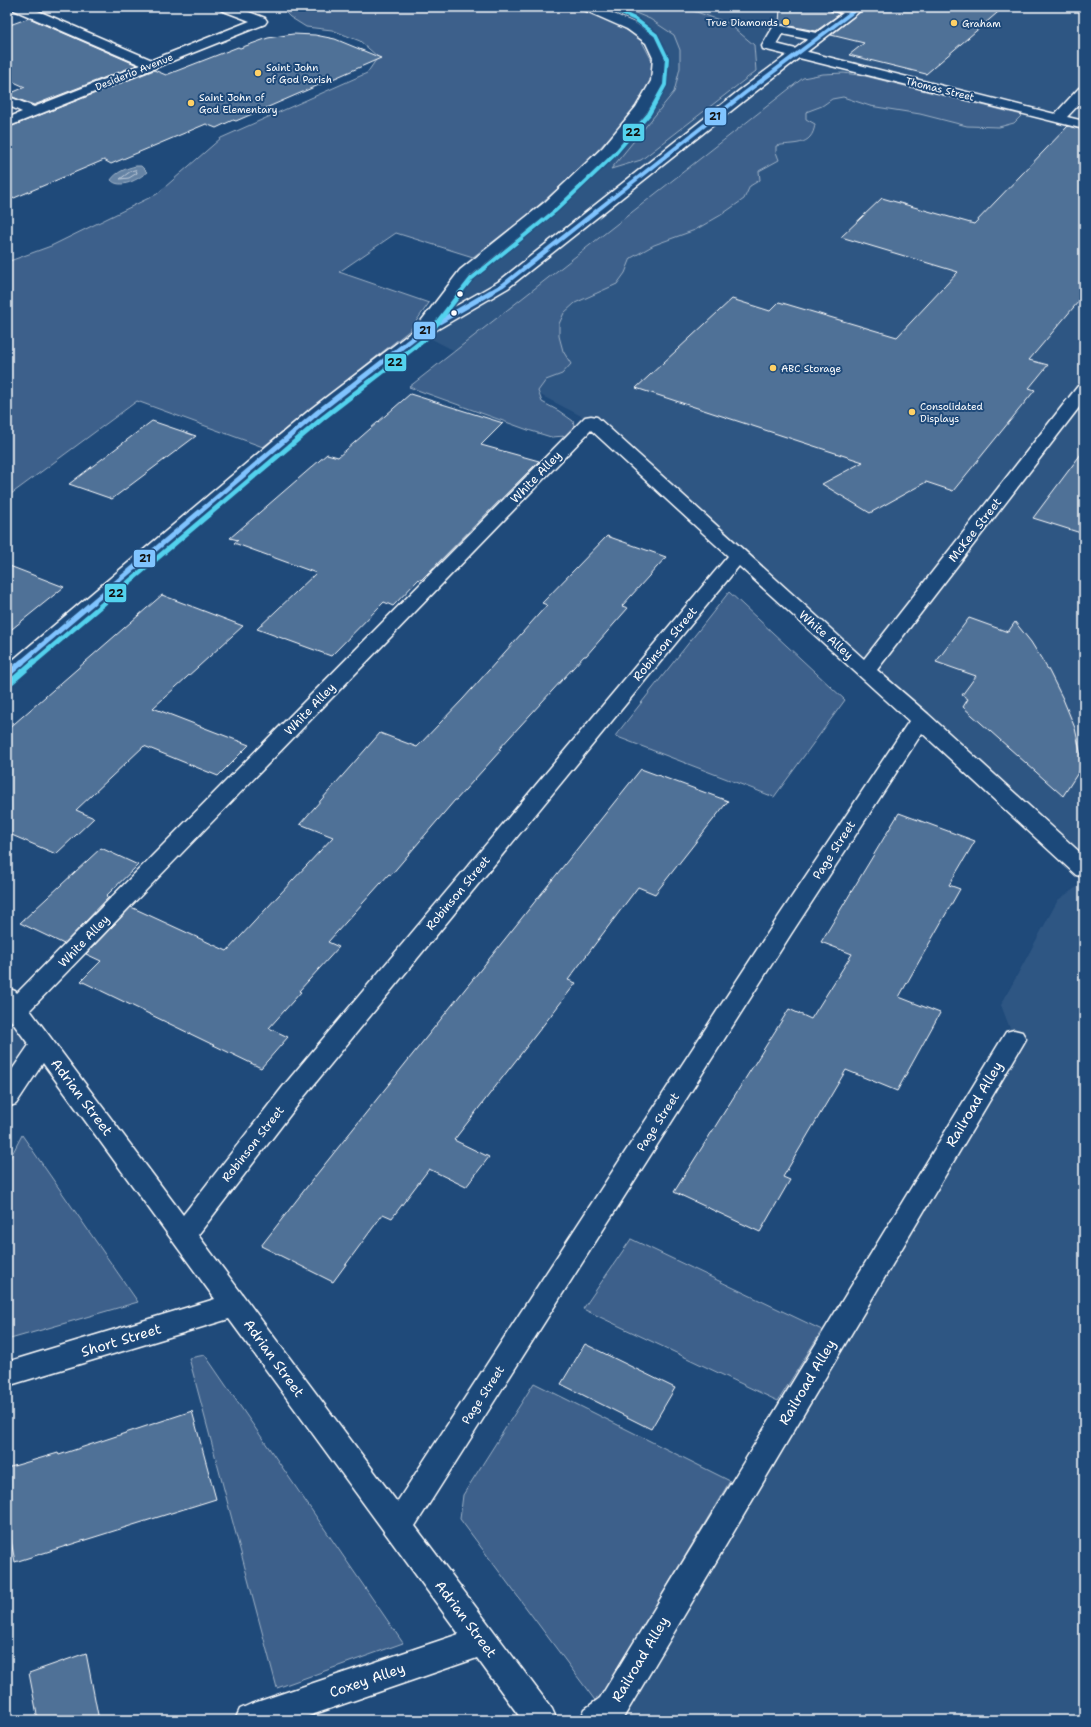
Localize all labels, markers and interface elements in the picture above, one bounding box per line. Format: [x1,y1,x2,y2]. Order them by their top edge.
place label: True Diamonds [706,16,778,29]
marker: True Diamonds [781,17,791,27]
place label: Graham [962,17,1001,30]
marker: Graham [949,18,959,28]
street label: Desiderio Avenue [93,50,175,94]
place label: Saint John of God Parish [266,61,332,86]
marker: Saint John of God Parish [253,68,263,78]
street label: Thomas Street [904,74,976,104]
place label: Saint John of God Elementary [199,91,278,116]
marker: Saint John of God Elementary [186,98,196,108]
line badge: 21 [704,107,727,126]
text: 21 [709,109,721,124]
line badge: 22 [622,123,645,142]
text: 22 [625,125,641,140]
unlabelled marker [455,289,465,299]
unlabelled marker [449,308,459,318]
line badge: 21 [413,321,436,340]
text: 21 [419,323,431,338]
line badge: 22 [384,353,407,372]
text: 22 [387,355,403,370]
place label: ABC Storage [781,362,841,375]
marker: ABC Storage [768,363,778,373]
place label: Consolidated Displays [920,400,984,425]
marker: Consolidated Displays [907,407,917,417]
street label: White Alley [507,447,565,507]
street label: McKee Street [945,495,1005,565]
line badge: 21 [133,549,156,568]
text: 21 [139,551,151,566]
line badge: 22 [104,583,127,603]
text: 22 [108,586,124,601]
street label: Robinson Street [629,603,701,685]
street label: White Alley [795,607,857,663]
street label: White Alley [281,679,339,739]
street label: Page Street [809,817,859,883]
street label: Robinson Street [422,852,494,934]
street label: White Alley [55,911,113,971]
street label: Adrian Street [47,1055,117,1139]
street label: Railroad Alley [941,1058,1007,1150]
street label: Page Street [633,1089,683,1155]
street label: Robinson Street [218,1103,288,1185]
street label: Adrian Street [240,1316,308,1400]
street label: Short Street [79,1319,163,1361]
street label: Railroad Alley [774,1336,840,1428]
street label: Page Street [458,1362,508,1428]
street label: Adrian Street [431,1577,501,1661]
street label: Railroad Alley [607,1613,673,1705]
street label: Coxey Alley [327,1659,407,1701]

